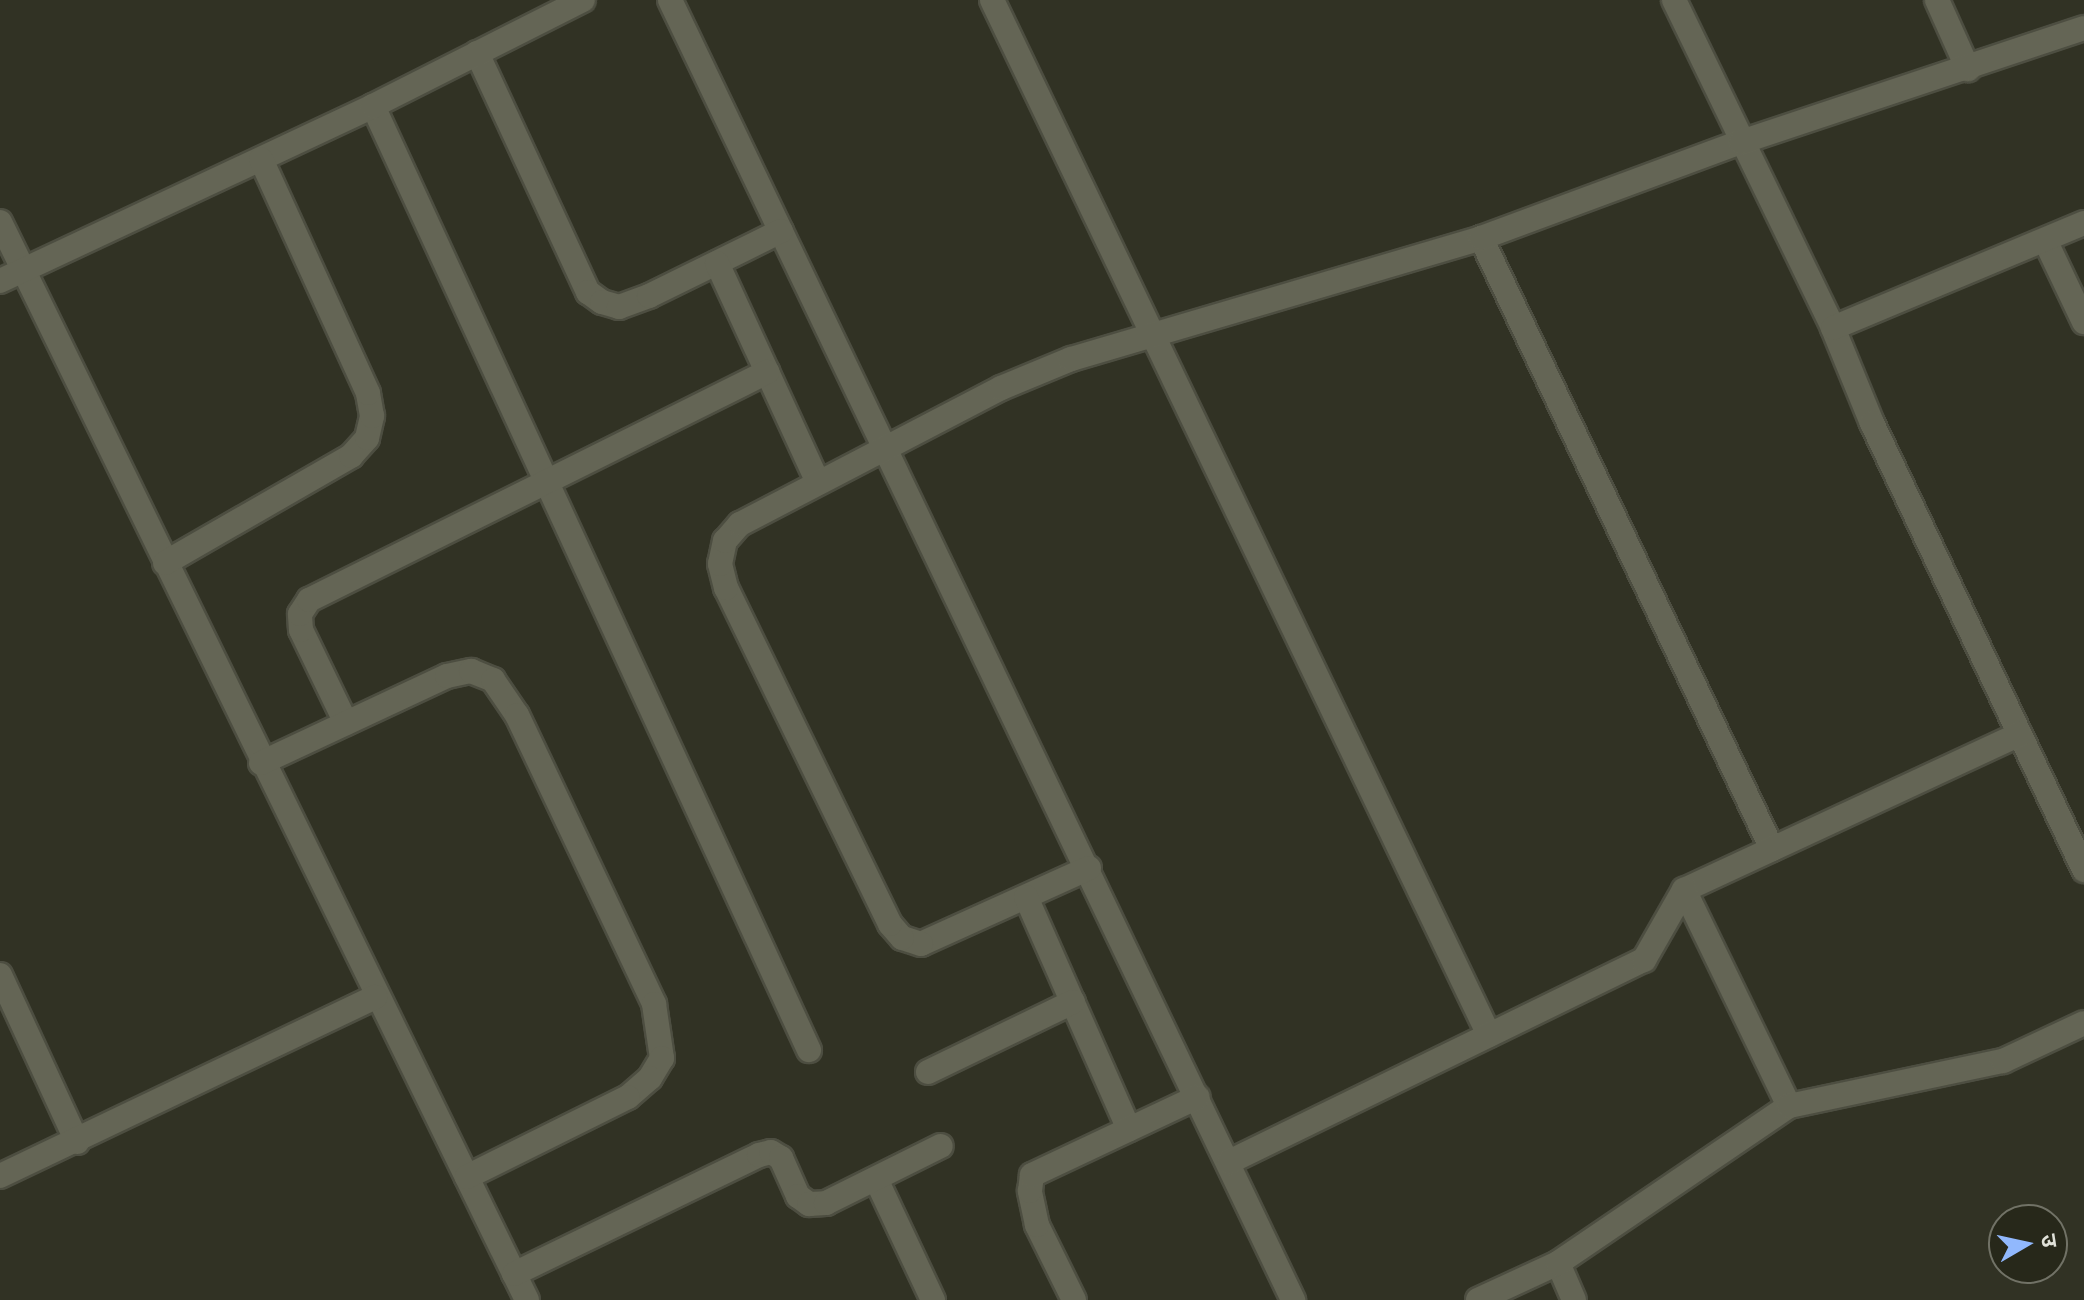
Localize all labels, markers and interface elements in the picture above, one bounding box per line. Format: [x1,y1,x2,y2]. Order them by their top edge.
north arrow [1988,1204,2068,1284]
text: उ [2035,1232,2065,1249]

